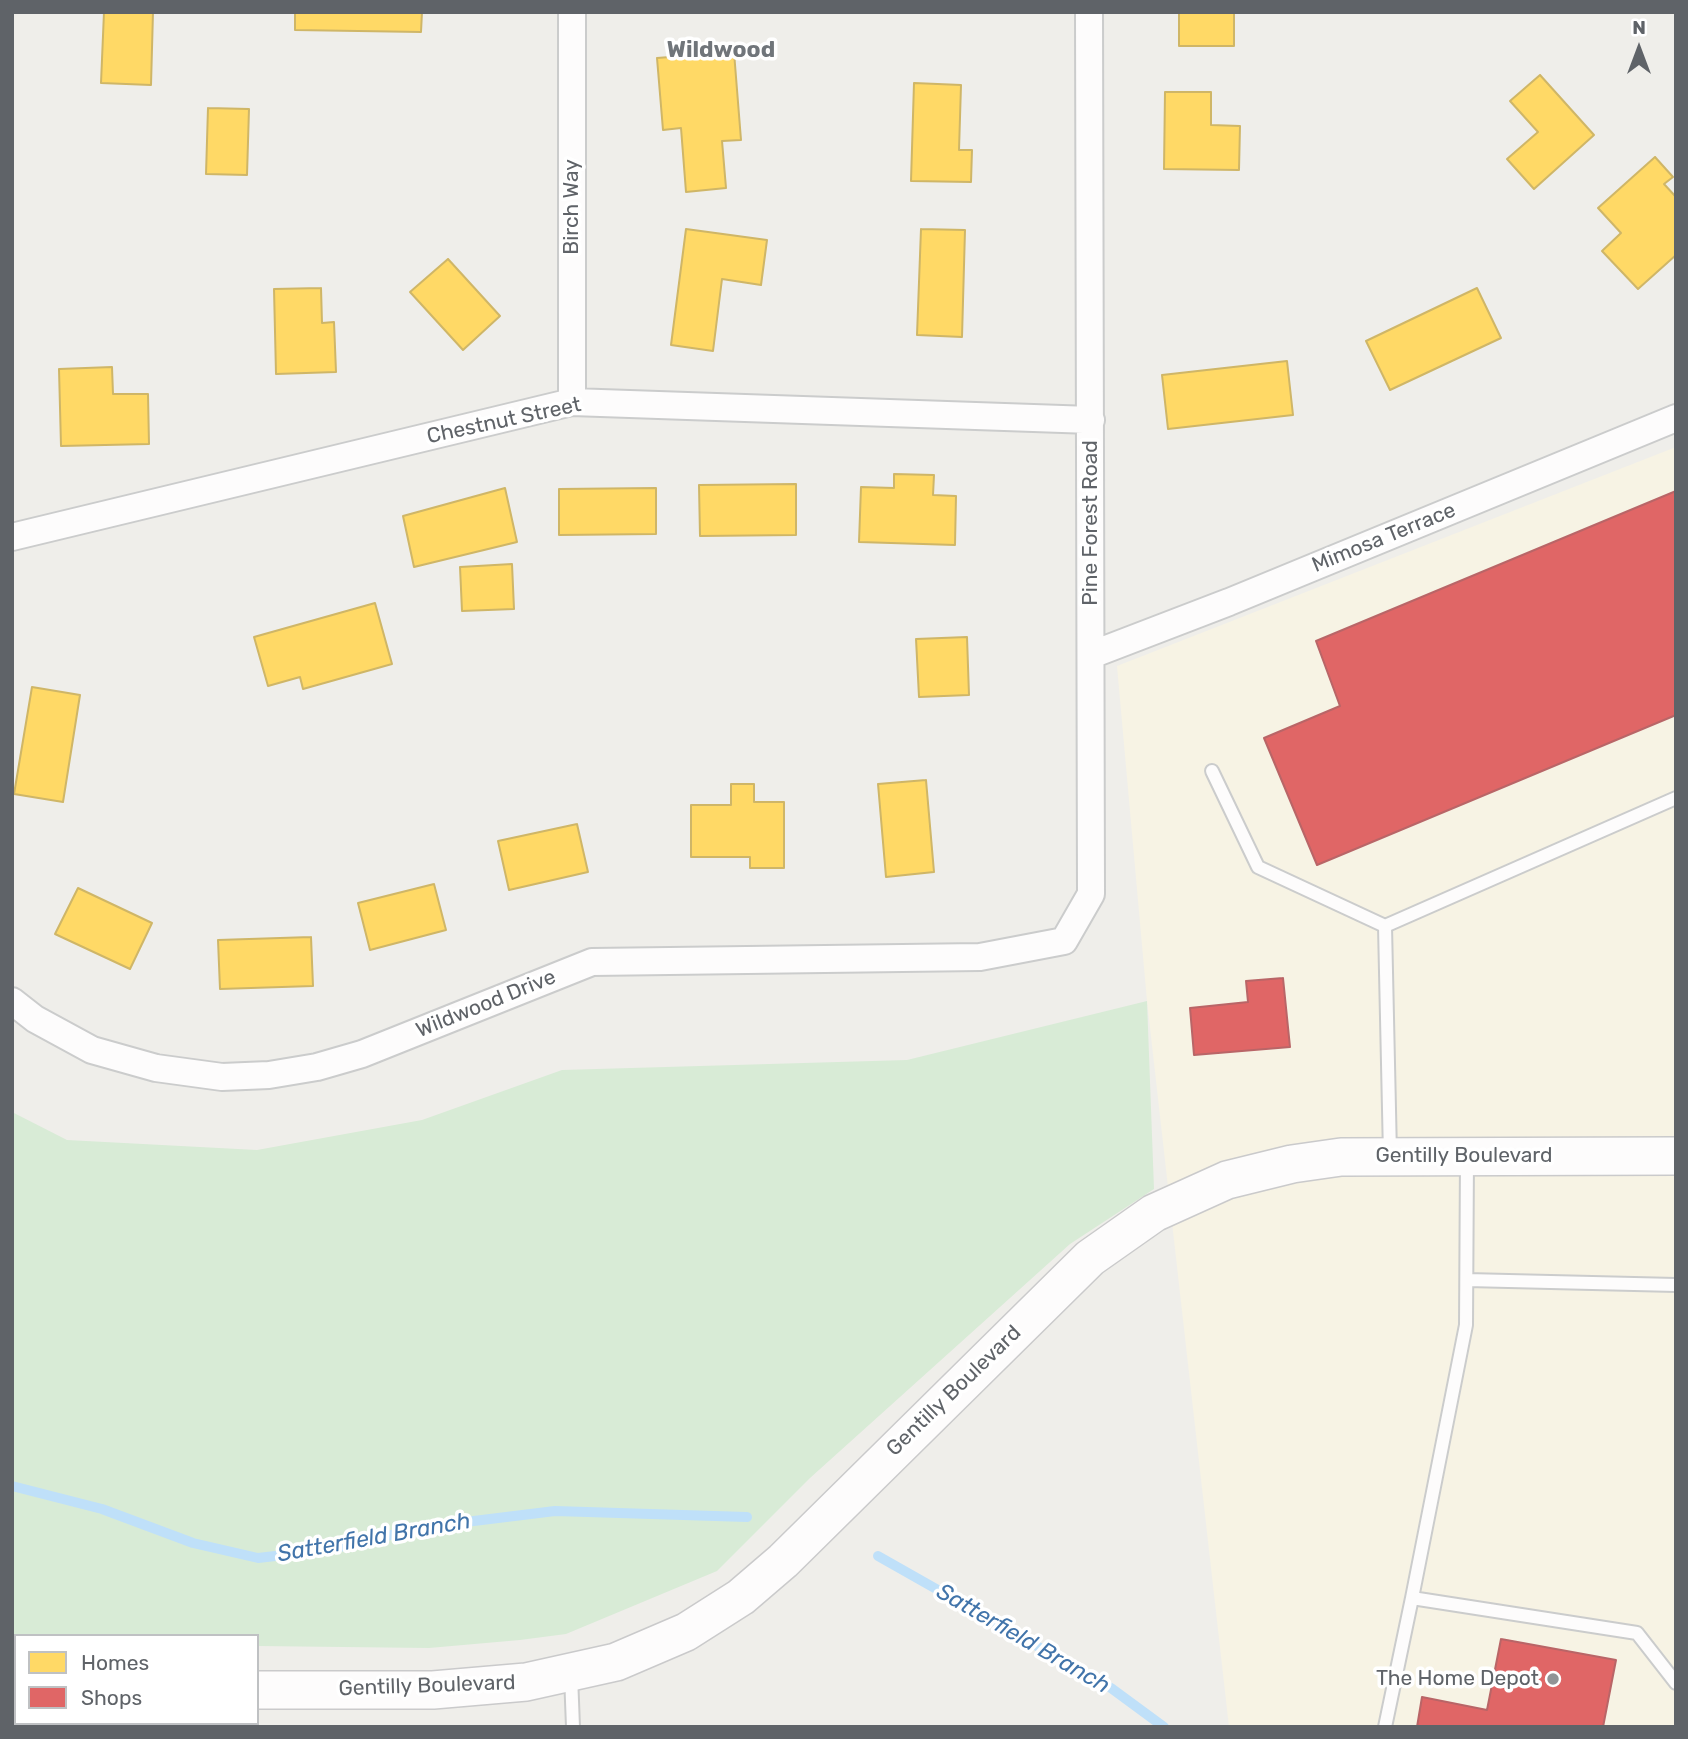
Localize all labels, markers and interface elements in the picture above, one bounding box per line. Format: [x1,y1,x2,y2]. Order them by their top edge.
north arrow [1604,14,1674,84]
text: N [1632,16,1646,39]
district label: Wildwood [667,36,775,64]
street label: Birch Way [559,159,585,255]
street label: Chestnut Street [425,392,583,450]
street label: Pine Forest Road [1078,440,1104,606]
street label: Mimosa Terrace [1309,498,1459,578]
street label: Wildwood Drive [413,965,559,1043]
street label: Gentilly Boulevard [1375,1143,1553,1169]
street label: Gentilly Boulevard [882,1320,1026,1462]
water label: Satterfield Branch [275,1507,473,1569]
water label: Satterfield Branch [931,1578,1115,1700]
legend [14,1634,259,1725]
text: Homes [81,1650,149,1675]
place label: The Home Depot [1376,1666,1539,1692]
street label: Gentilly Boulevard [338,1670,516,1702]
marker: The Home Depot [1545,1671,1561,1687]
text: Shops [81,1685,142,1710]

